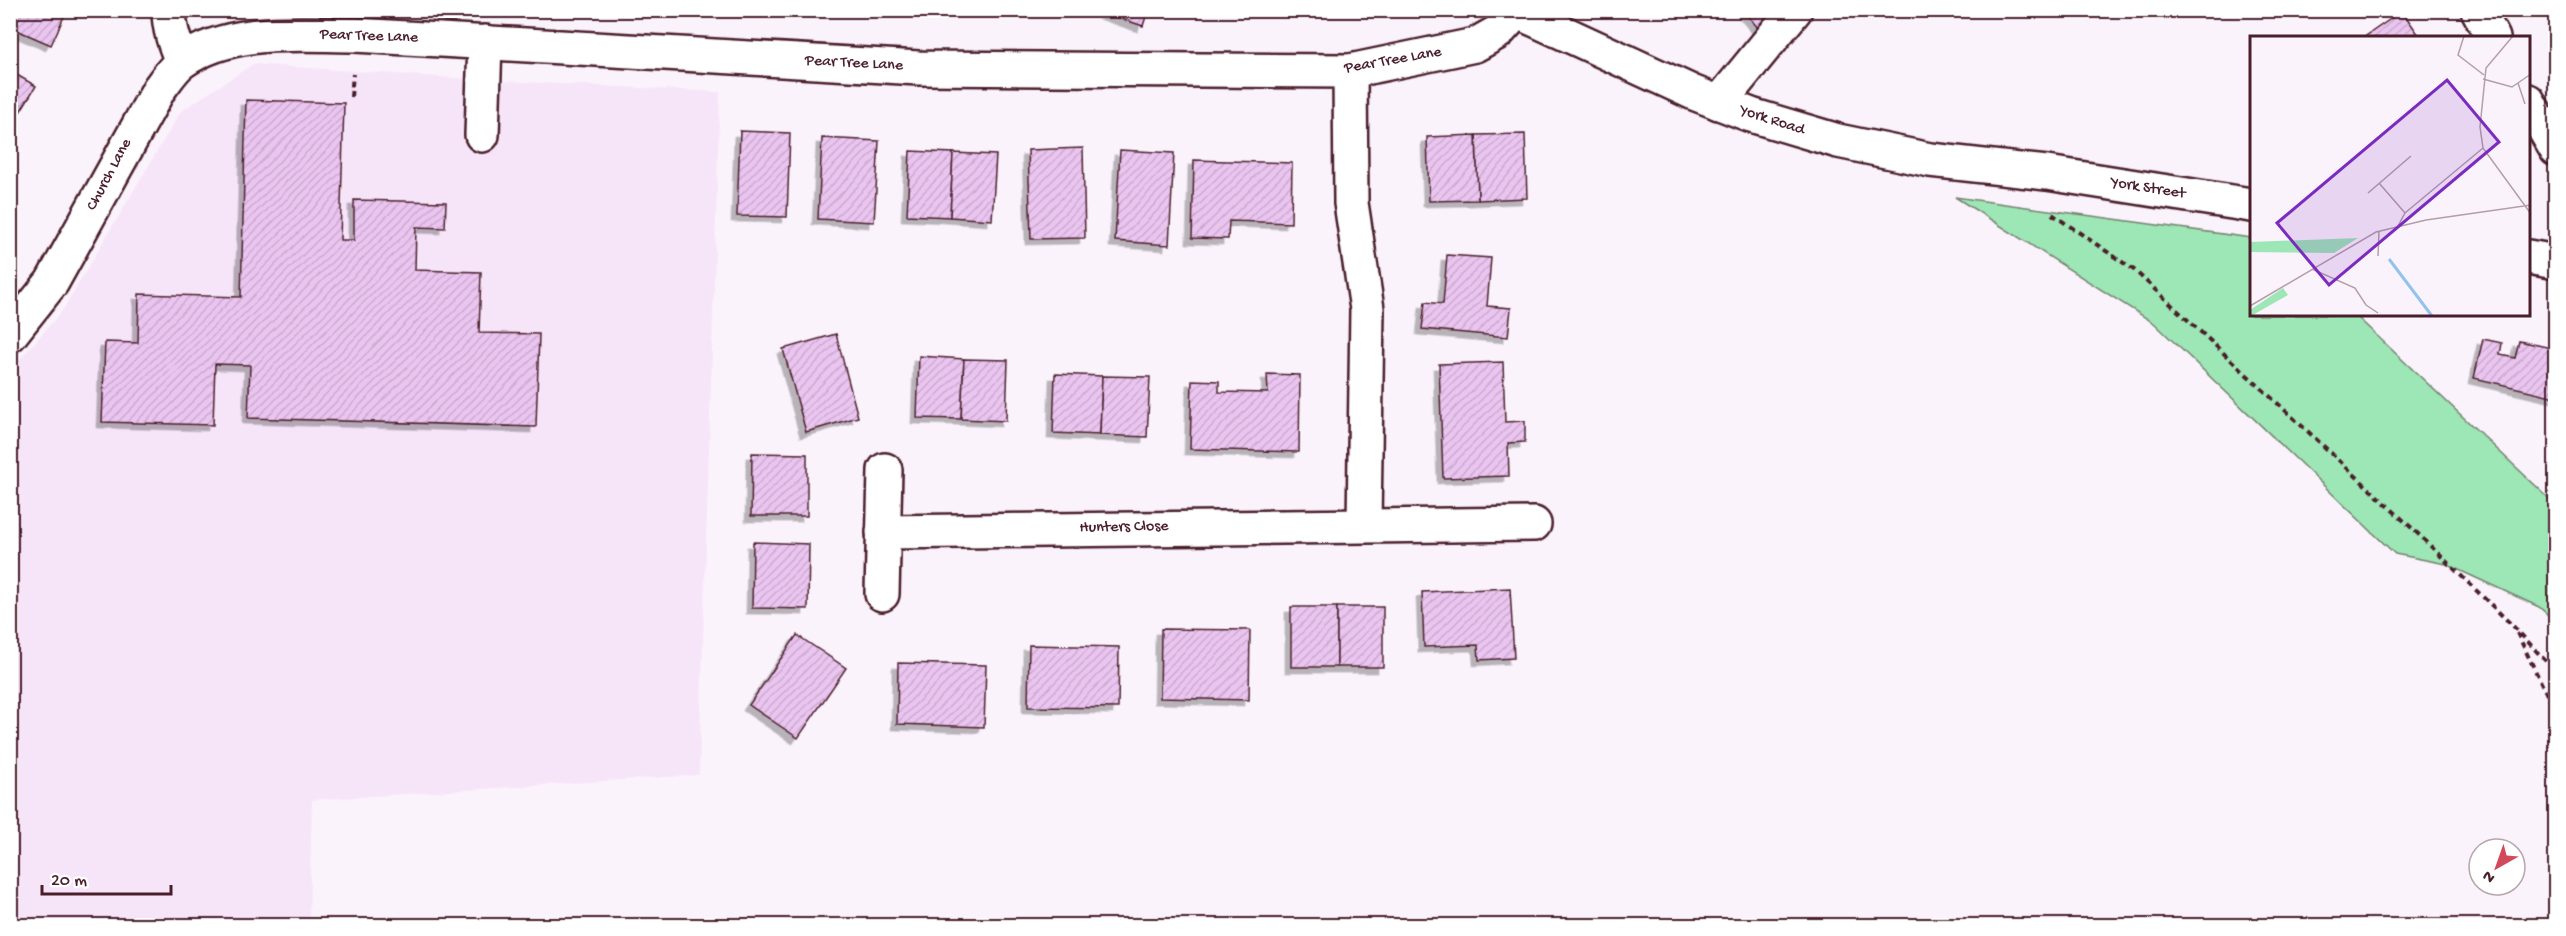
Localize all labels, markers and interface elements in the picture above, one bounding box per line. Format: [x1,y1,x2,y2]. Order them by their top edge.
street label: Pear Tree Lane [319,26,419,48]
inset map [2250,36,2530,316]
street label: Pear Tree Lane [1342,43,1444,79]
street label: Pear Tree Lane [803,52,904,76]
street label: York Road [1735,101,1808,141]
street label: Church Lane [83,135,137,214]
street label: York Street [2108,173,2188,204]
street label: Hunters Close [1079,518,1169,538]
north arrow [2467,837,2527,897]
scale bar [42,858,171,896]
text: N [2479,865,2500,886]
text: 20 m [51,871,87,892]

